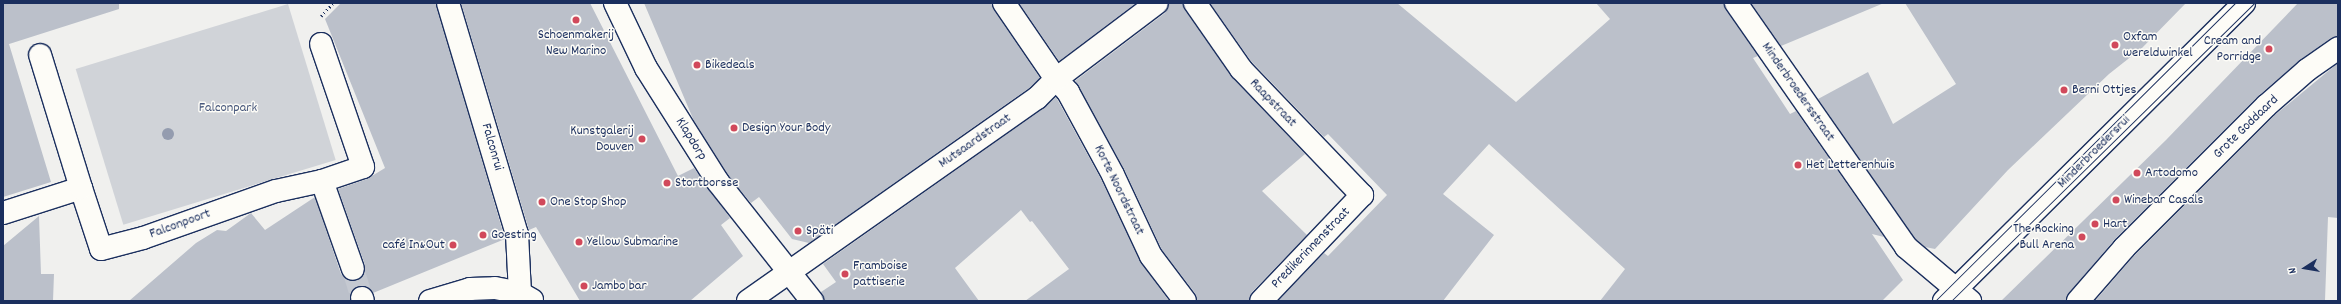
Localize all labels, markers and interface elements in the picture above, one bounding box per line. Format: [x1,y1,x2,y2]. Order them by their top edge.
marker: Schoenmakerij New Marino [571,15,581,25]
place label: Schoenmakerij New Marino [538,27,614,60]
place label: Oxfam wereldwinkel [2123,29,2193,62]
place label: Cream and Porridge [2204,33,2261,66]
street label: Minderbroedersstraat [1758,39,1838,145]
marker: Oxfam wereldwinkel [2110,40,2120,50]
marker: Cream and Porridge [2264,44,2274,54]
place label: Bikedeals [705,57,755,73]
marker: Bikedeals [692,60,702,70]
street label: Raapstraat [1246,75,1300,131]
place label: Berni Ottjes [2072,82,2136,98]
marker: Berni Ottjes [2059,85,2069,95]
street label: Grote Goddaard [2210,92,2282,162]
park label: Falconpark [199,100,257,116]
street label: Mutsaardstraat [935,110,1015,172]
street label: Minderbroedersrui [2054,112,2134,192]
street label: Klapdorp [671,115,711,163]
place label: Design Your Body [742,120,831,136]
street label: Falconrui [477,121,507,173]
place label: Kunstgalerij Douven [570,123,634,156]
marker: Design Your Body [729,123,739,133]
marker: Kunstgalerij Douven [637,134,647,144]
street label: Korte Noordstraat [1090,142,1148,238]
place label: Het Letterenhuis [1806,157,1895,173]
marker: Het Letterenhuis [1793,160,1803,170]
place label: Artodomo [2145,165,2198,181]
marker: Artodomo [2132,168,2142,178]
place label: Stortborsse [675,175,738,191]
marker: Stortborsse [662,178,672,188]
place label: Winebar Casals [2124,192,2203,208]
place label: One Stop Shop [550,194,626,210]
marker: Winebar Casals [2111,195,2121,205]
marker: One Stop Shop [537,197,547,207]
street label: Predikerinnenstraat [1268,204,1354,292]
street label: Falconpoort [147,205,213,243]
place label: Hart [2103,216,2127,232]
marker: Hart [2090,219,2100,229]
place label: The Rocking Bull Arena [2013,221,2074,254]
place label: Späti [806,223,833,239]
marker: Späti [793,226,803,236]
place label: Goesting [491,227,537,243]
marker: Goesting [478,230,488,240]
marker: The Rocking Bull Arena [2077,232,2087,242]
place label: Yellow Submarine [587,234,678,250]
place label: café In&Out [382,237,445,253]
marker: Yellow Submarine [574,237,584,247]
marker: café In&Out [448,240,458,250]
north arrow [2285,248,2325,288]
place label: Framboise pattiserie [853,258,908,290]
text: N [2285,266,2302,275]
marker: Framboise pattiserie [840,269,850,279]
place label: Jambo bar [592,278,647,294]
marker: Jambo bar [579,281,589,291]

